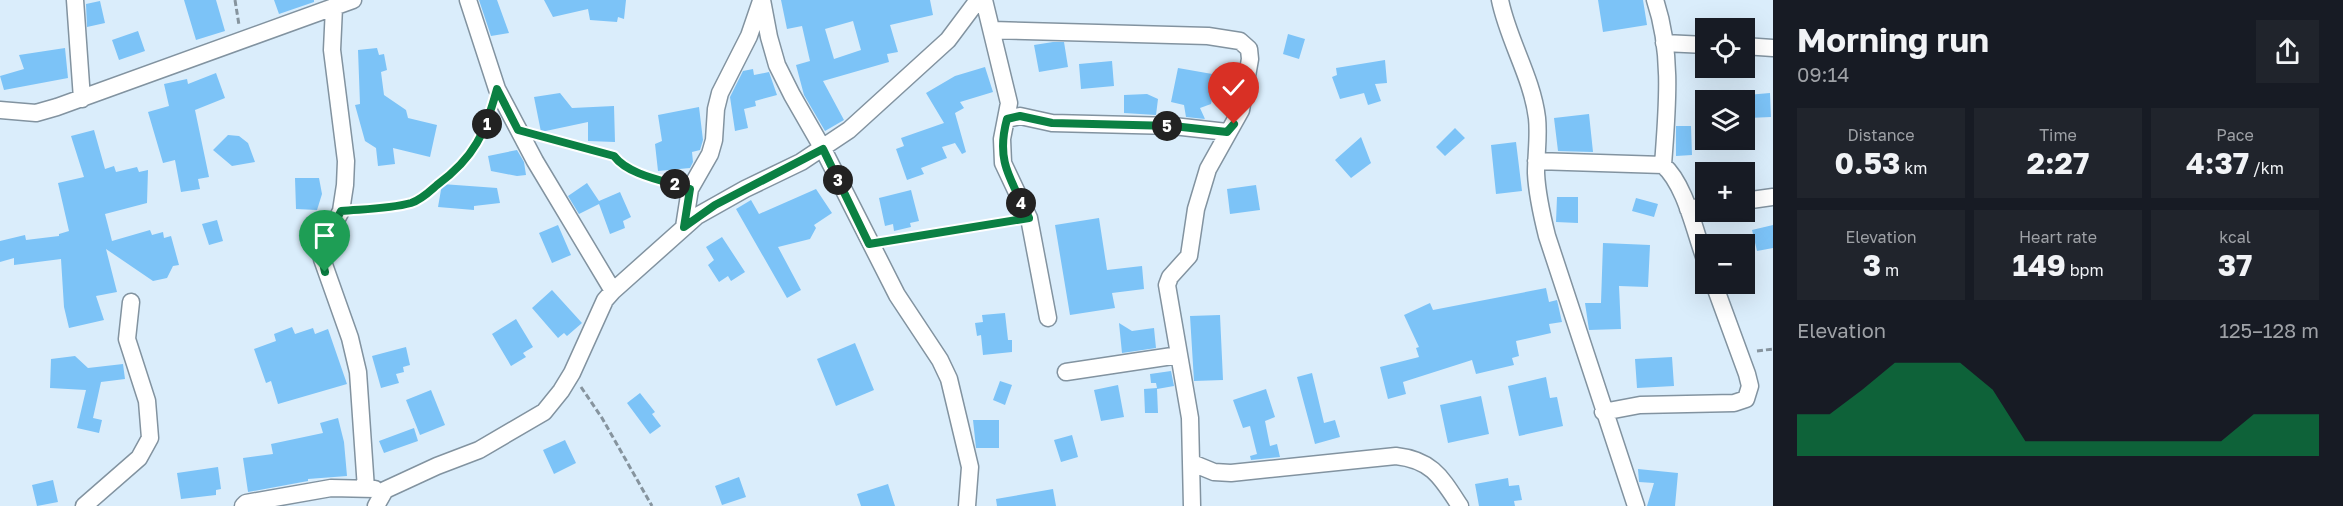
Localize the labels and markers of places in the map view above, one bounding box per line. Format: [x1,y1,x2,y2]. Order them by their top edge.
pin [1208,62,1259,124]
pin: 1 [472,109,502,139]
pin: 5 [1152,111,1182,141]
pin: 3 [823,165,853,195]
pin: 2 [660,169,690,199]
pin: 4 [1006,188,1036,218]
pin [299,210,350,272]

